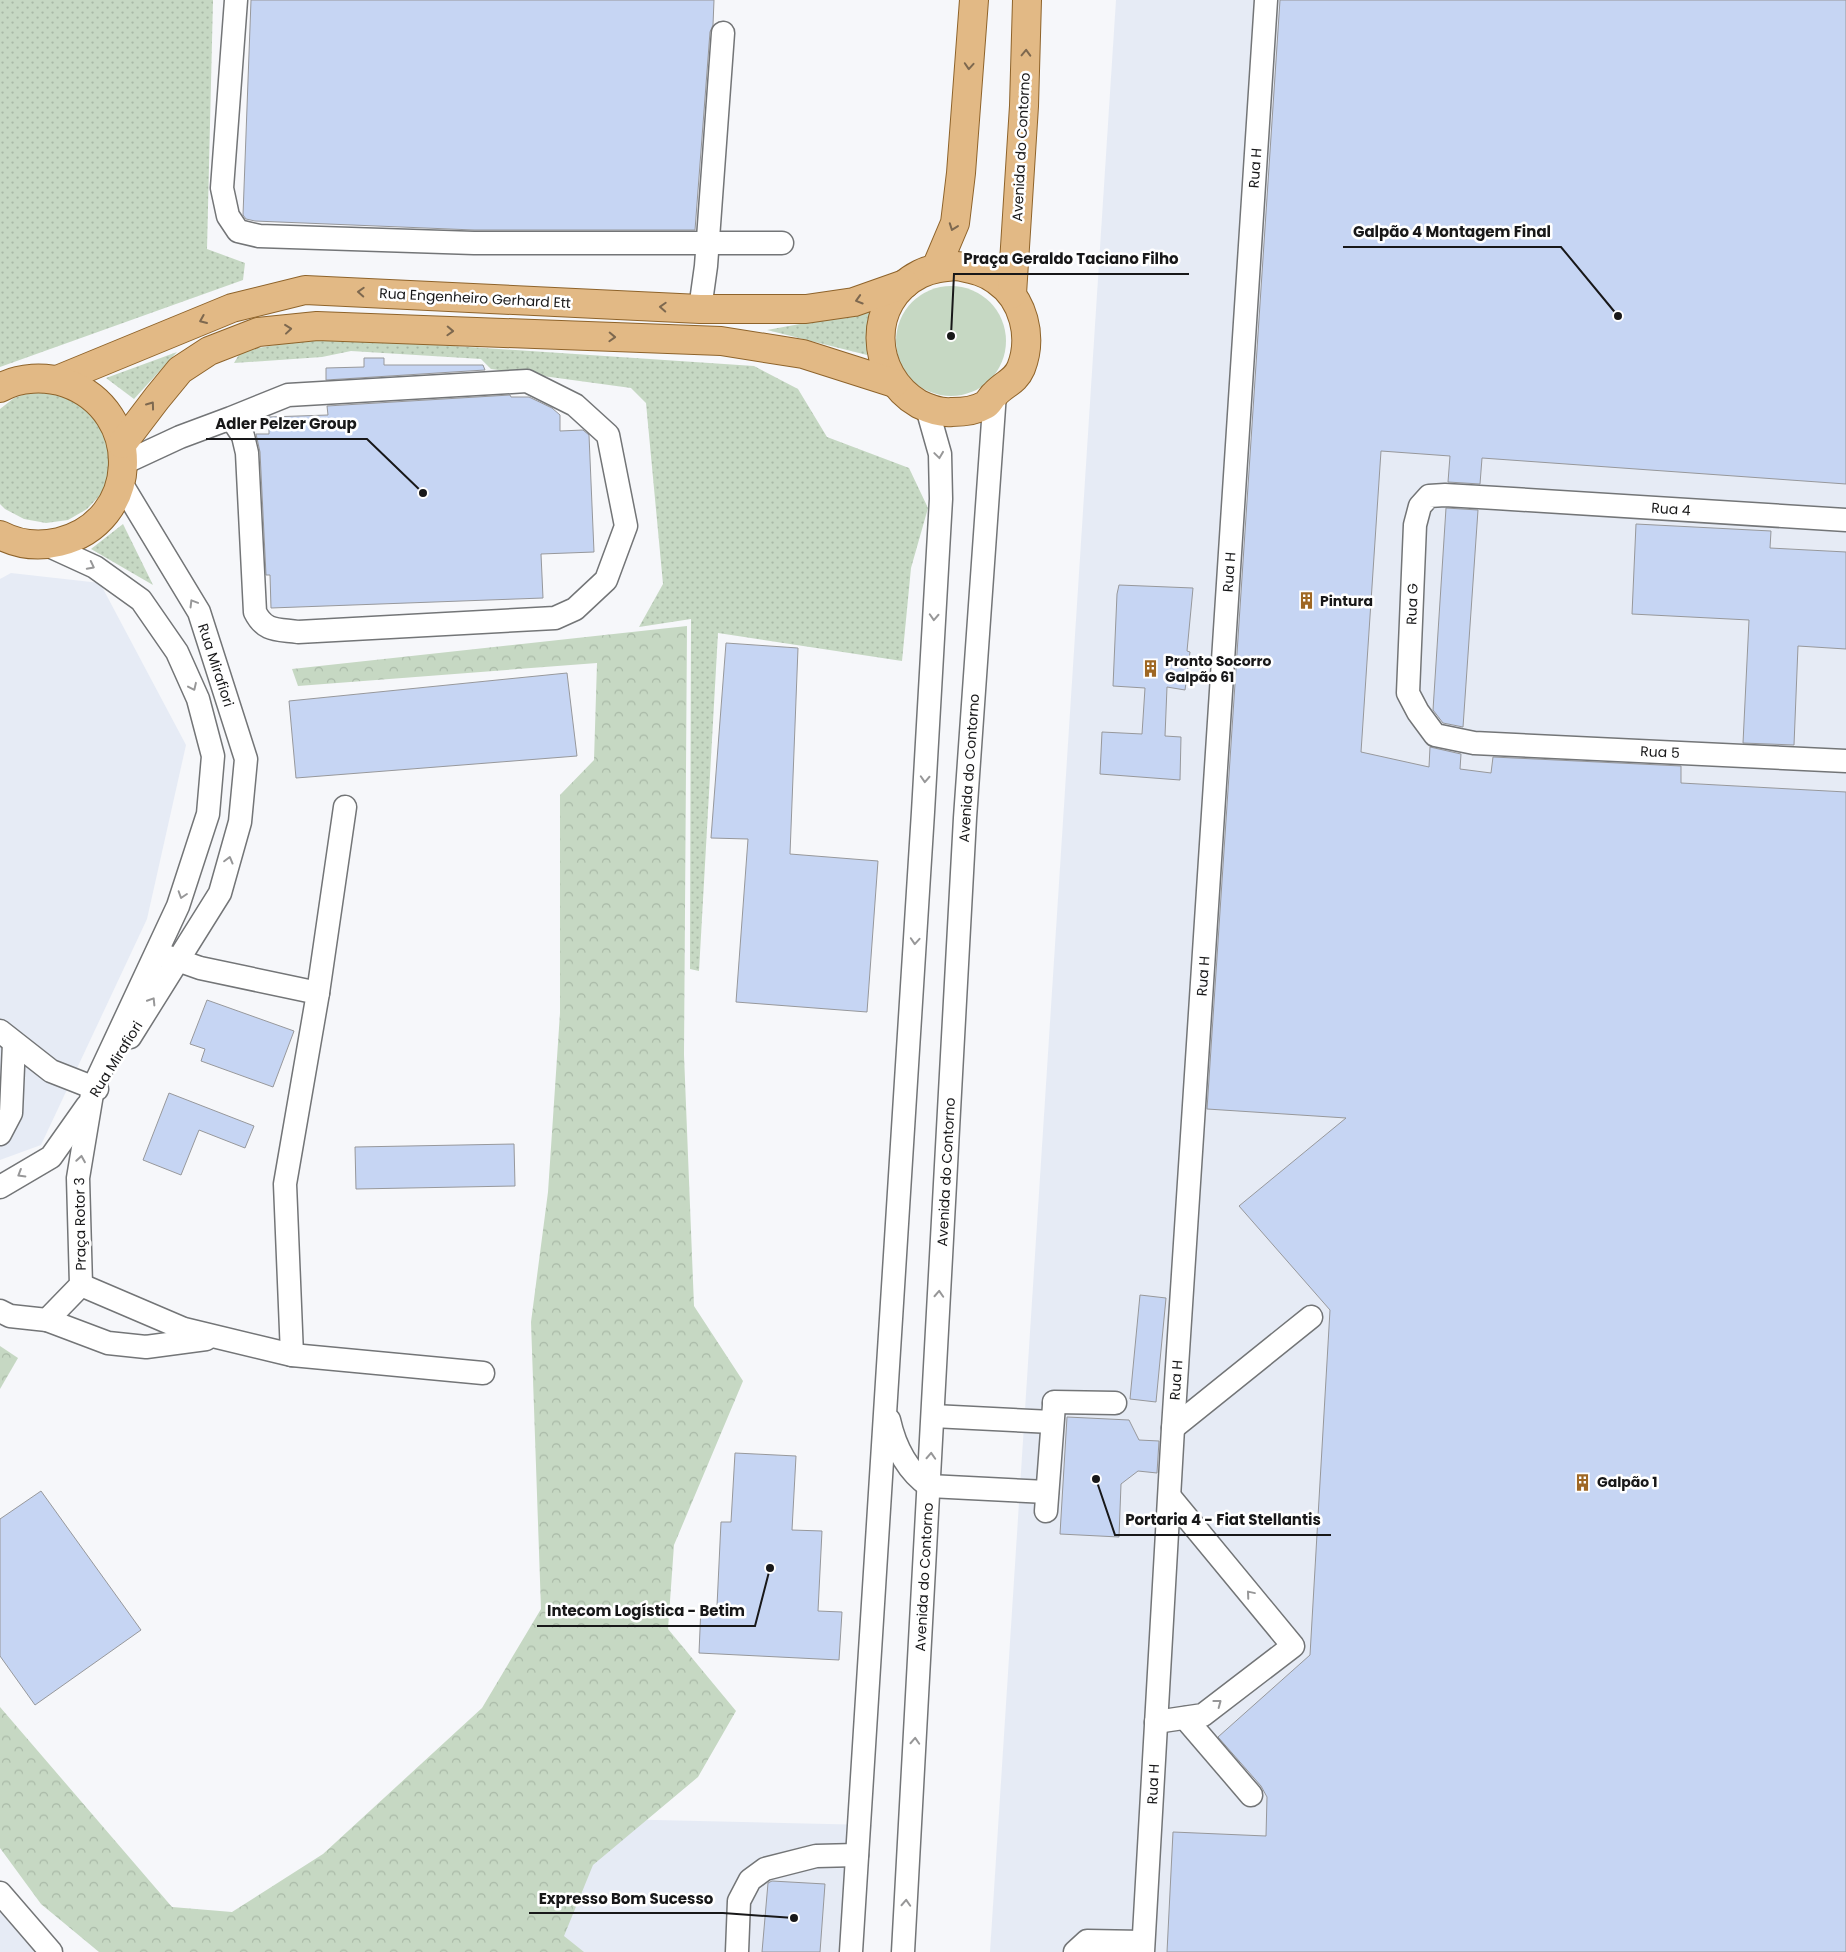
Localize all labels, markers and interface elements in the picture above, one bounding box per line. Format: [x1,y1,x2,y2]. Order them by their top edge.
one-way arrow [1021,49,1031,57]
one-way arrow [964,62,975,70]
street label: Avenida do Contorno [1007,72,1035,222]
street label: Rua H [1244,147,1266,189]
callout: Galpão 4 Montagem Final [1343,217,1561,247]
text: Galpão 4 Montagem Final [1353,221,1551,242]
one-way arrow [949,223,959,231]
callout: Praça Geraldo Taciano Filho [954,244,1189,274]
text: Praça Geraldo Taciano Filho [963,248,1179,269]
street label: Rua Engenheiro Gerhard Ett [379,283,571,313]
one-way arrow [356,287,364,298]
one-way arrow [856,294,864,304]
one-way arrow [658,302,666,313]
one-way arrow [199,314,208,324]
one-way arrow [284,324,292,335]
one-way arrow [446,325,454,336]
one-way arrow [608,331,616,342]
one-way arrow [145,401,154,411]
callout: Adler Pelzer Group [206,409,367,439]
text: Adler Pelzer Group [215,413,357,434]
one-way arrow [933,451,944,459]
street label: Rua 4 [1651,498,1692,520]
street label: Rua H [1218,551,1240,593]
one-way arrow [86,560,95,570]
street label: Rua G [1401,583,1423,625]
building icon: Pintura [1296,591,1316,611]
place label: Pintura [1320,591,1373,611]
one-way arrow [190,599,200,608]
one-way arrow [929,613,940,621]
street label: Rua Mirafiori [193,621,239,709]
place label: Pronto Socorro Galpão 61 [1165,651,1272,687]
building icon: Pronto Socorro Galpão 61 [1141,659,1161,679]
one-way arrow [186,682,197,691]
street label: Avenida do Contorno [954,693,984,843]
street label: Rua 5 [1640,741,1680,763]
one-way arrow [920,776,931,784]
one-way arrow [224,856,234,864]
one-way arrow [178,890,188,899]
one-way arrow [910,938,921,946]
street label: Rua H [1192,955,1214,997]
one-way arrow [146,998,156,1007]
street label: Rua Mirafiori [85,1017,147,1101]
street label: Avenida do Contorno [932,1097,960,1247]
one-way arrow [75,1155,85,1164]
one-way arrow [18,1168,27,1178]
street label: Praça Rotor 3 [69,1177,91,1271]
one-way arrow [934,1290,945,1298]
street label: Rua H [1165,1359,1187,1401]
one-way arrow [925,1452,936,1460]
building icon: Galpão 1 [1573,1472,1593,1492]
place label: Galpão 1 [1597,1472,1657,1492]
street label: Avenida do Contorno [910,1502,938,1652]
callout: Portaria 4 - Fiat Stellantis [1115,1505,1331,1535]
text: Portaria 4 - Fiat Stellantis [1125,1509,1321,1530]
one-way arrow [1246,1590,1255,1599]
callout: Intecom Logística - Betim [537,1596,755,1626]
text: Intecom Logística - Betim [547,1600,745,1621]
one-way arrow [1212,1700,1222,1709]
one-way arrow [909,1737,920,1745]
street label: Rua H [1142,1763,1164,1805]
callout: Expresso Bom Sucesso [529,1883,723,1913]
text: Expresso Bom Sucesso [539,1888,714,1909]
one-way arrow [900,1899,911,1907]

